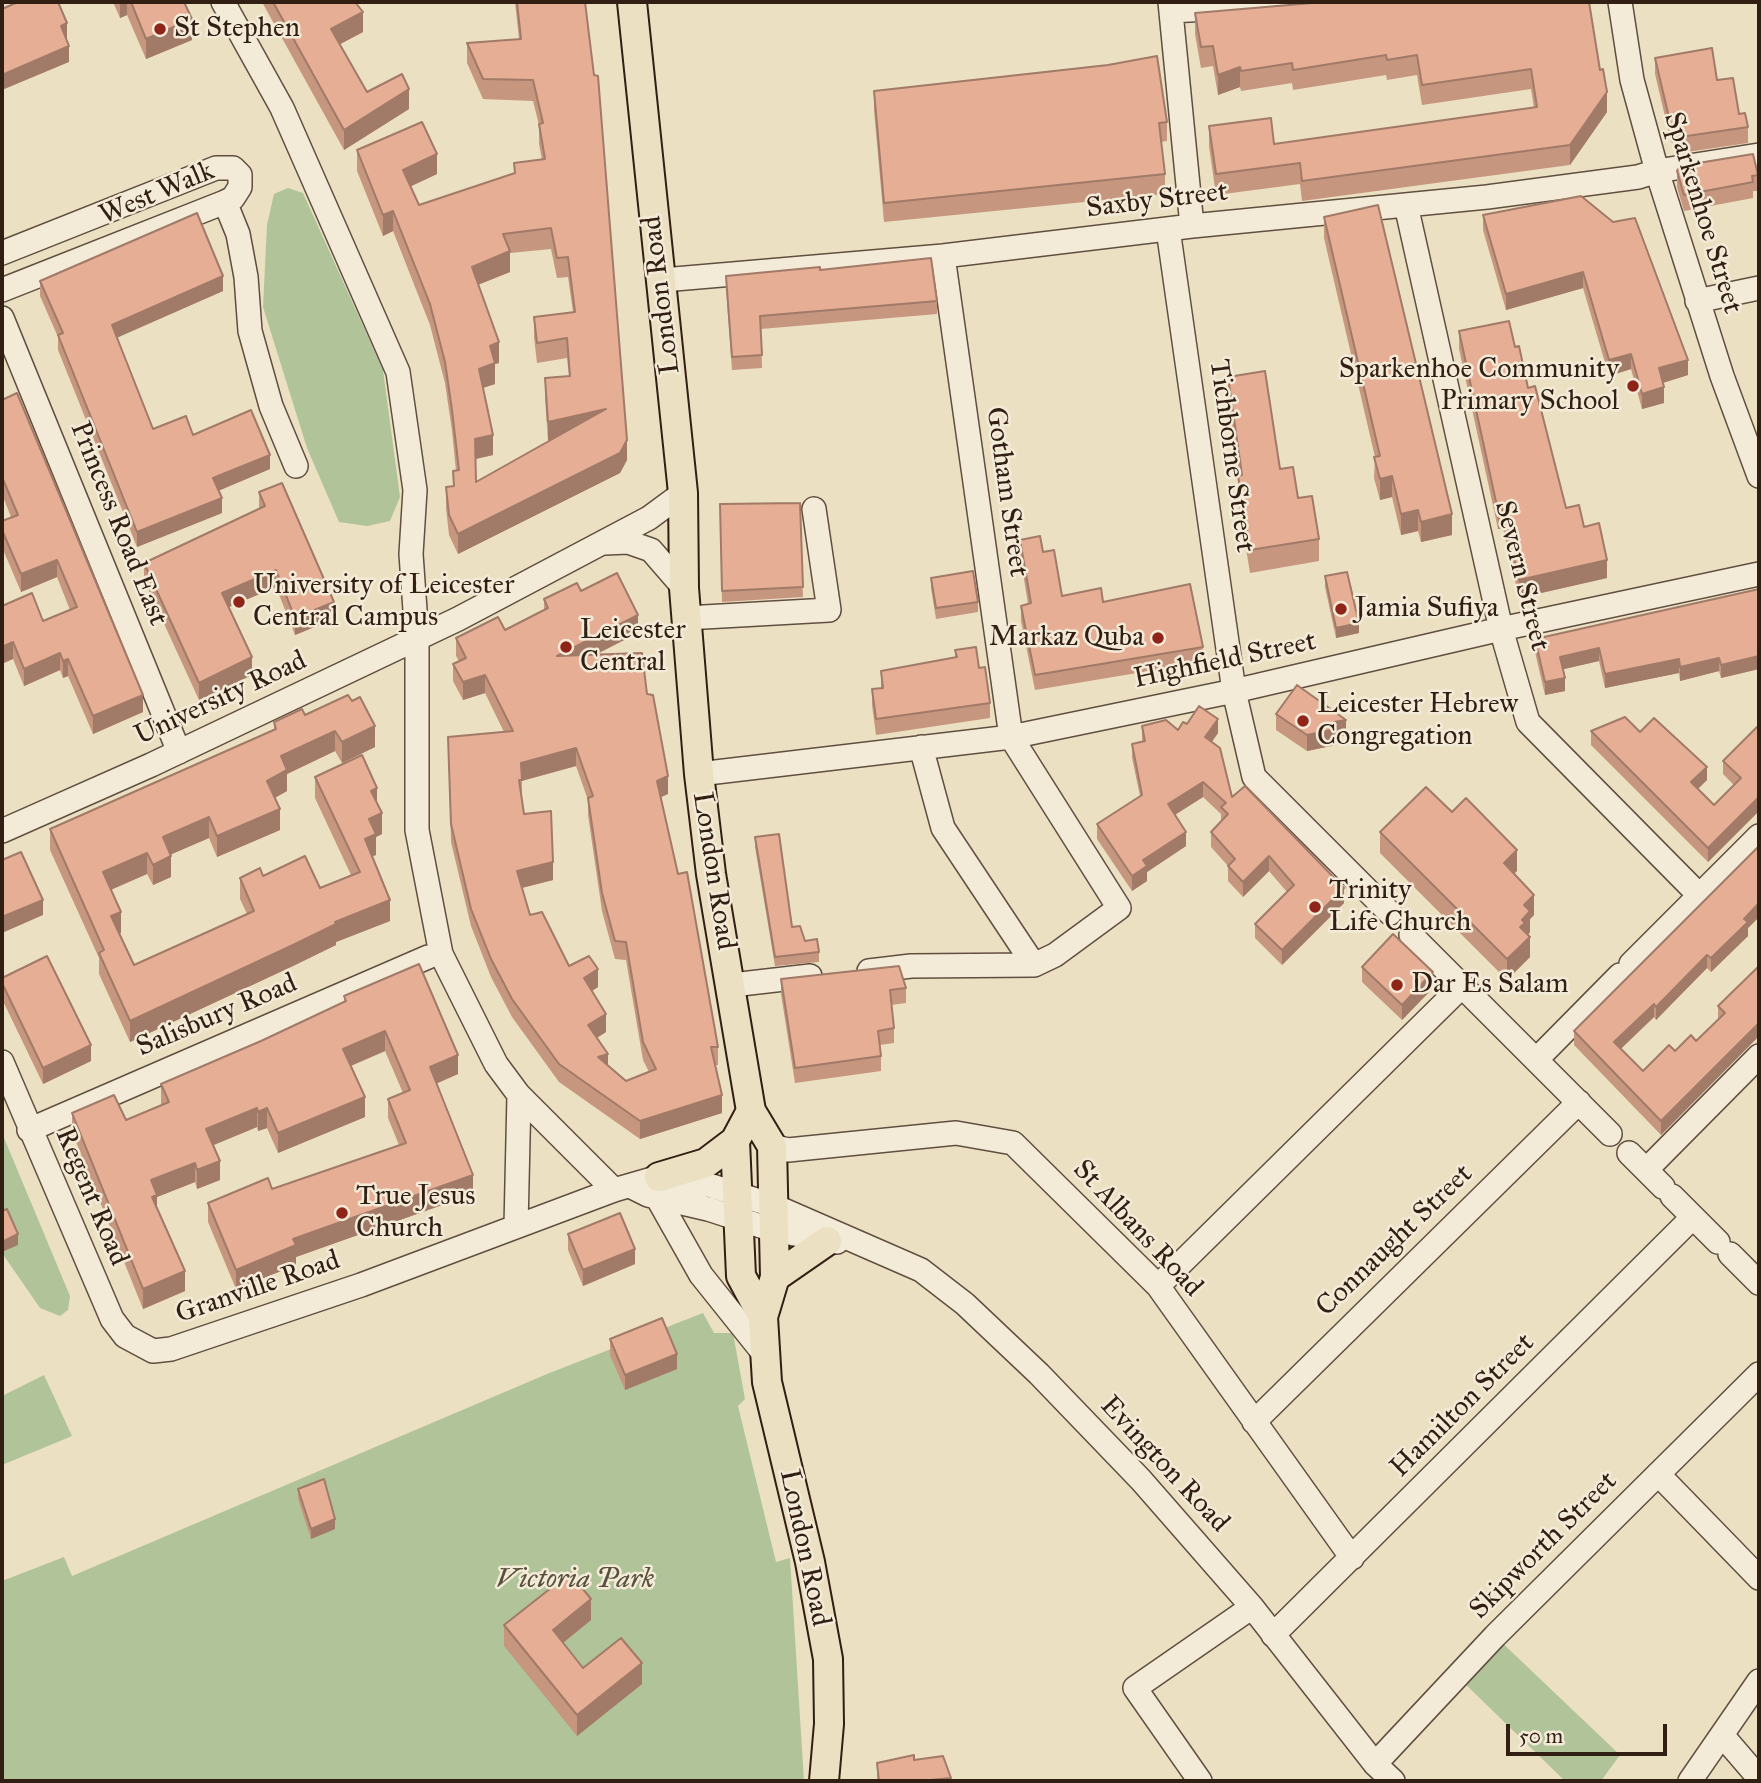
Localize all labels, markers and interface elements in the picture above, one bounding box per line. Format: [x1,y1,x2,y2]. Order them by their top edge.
place label: St Stephen [174,12,300,46]
marker: St Stephen [152,21,168,37]
street label: Sparkenhoe Street [1655,108,1749,318]
street label: West Walk [95,155,219,233]
street label: Saxby Street [1084,176,1230,226]
street label: London Road [636,214,688,376]
place label: Sparkenhoe Community Primary School [1339,353,1619,419]
street label: Tichborne Street [1201,357,1261,555]
marker: Sparkenhoe Community Primary School [1625,378,1641,394]
street label: Gotham Street [977,405,1035,579]
street label: Princess Road East [62,417,174,631]
street label: Severn Street [1486,497,1556,655]
place label: University of Leicester Central Campus [253,569,514,635]
place label: Jamia Sufiya [1355,592,1499,626]
marker: University of Leicester Central Campus [231,594,247,610]
marker: Jamia Sufiya [1333,601,1349,617]
place label: Leicester Central [580,614,686,680]
place label: Markaz Quba [989,621,1144,655]
street label: Highfield Street [1131,625,1319,697]
marker: Markaz Quba [1150,630,1166,646]
marker: Leicester Central [558,639,574,655]
street label: University Road [130,645,312,753]
place label: Leicester Hebrew Congregation [1317,688,1518,754]
marker: Leicester Hebrew Congregation [1295,713,1311,729]
street label: London Road [684,790,742,952]
place label: Trinity Life Church [1329,874,1471,940]
marker: Trinity Life Church [1307,899,1323,915]
street label: Salisbury Road [132,967,302,1065]
place label: Dar Es Salam [1411,968,1569,1002]
marker: Dar Es Salam [1389,977,1405,993]
street label: Regent Road [47,1123,135,1271]
street label: St Albans Road [1065,1154,1209,1304]
street label: Connaught Street [1310,1158,1480,1324]
place label: True Jesus Church [356,1180,476,1246]
marker: True Jesus Church [334,1205,350,1221]
street label: Granville Road [172,1244,344,1332]
street label: Hamilton Street [1384,1327,1542,1485]
street label: Evington Road [1092,1390,1236,1540]
street label: Skipworth Street [1463,1465,1625,1627]
street label: London Road [771,1467,837,1629]
park label: Victoria Park [496,1563,654,1597]
scale bar [1509,1710,1670,1754]
text: 50 m [1519,1723,1563,1749]

